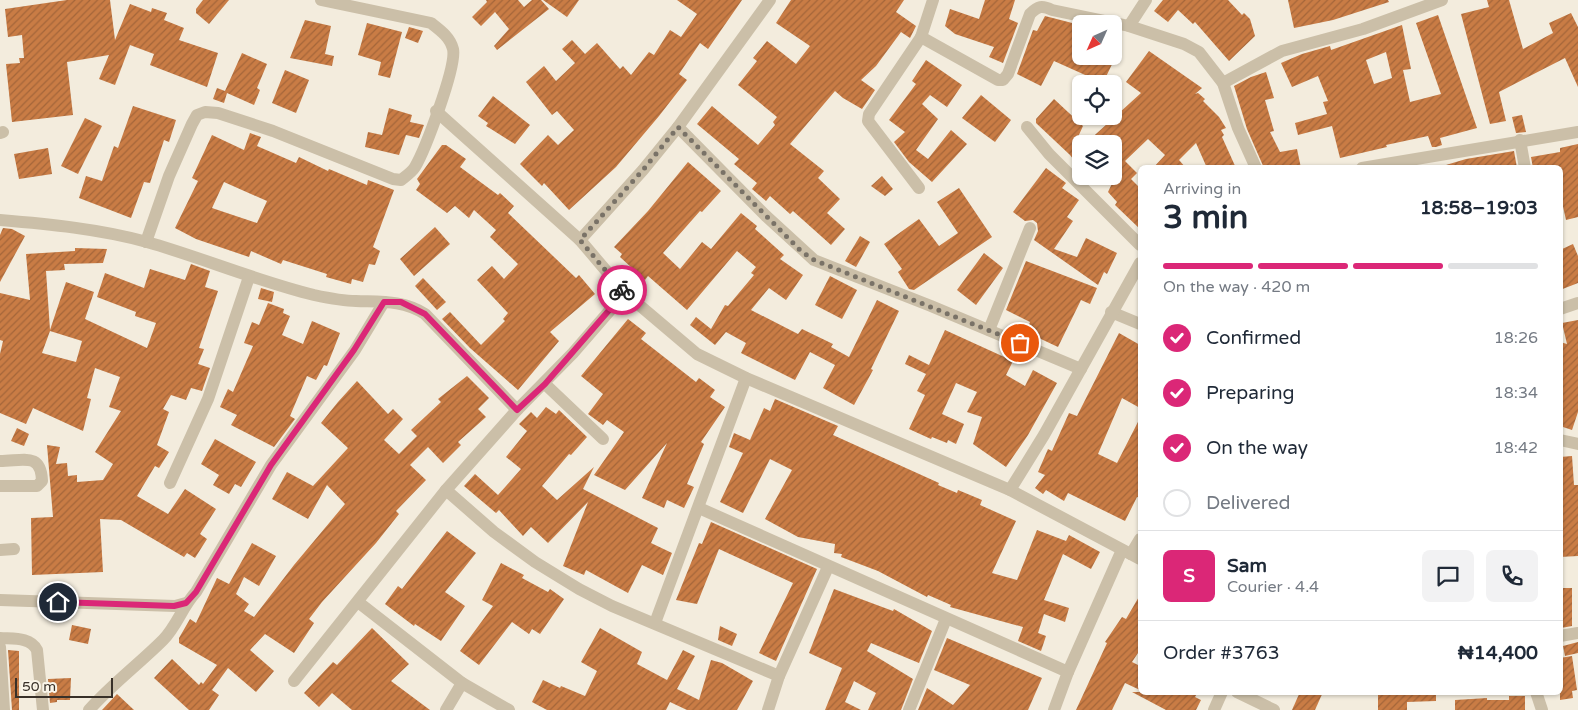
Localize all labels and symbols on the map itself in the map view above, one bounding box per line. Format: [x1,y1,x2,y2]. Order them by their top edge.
north arrow [1072,15,1122,65]
courier [597,265,647,315]
pin [999,322,1041,364]
pin [37,581,79,623]
scale bar [15,675,112,698]

